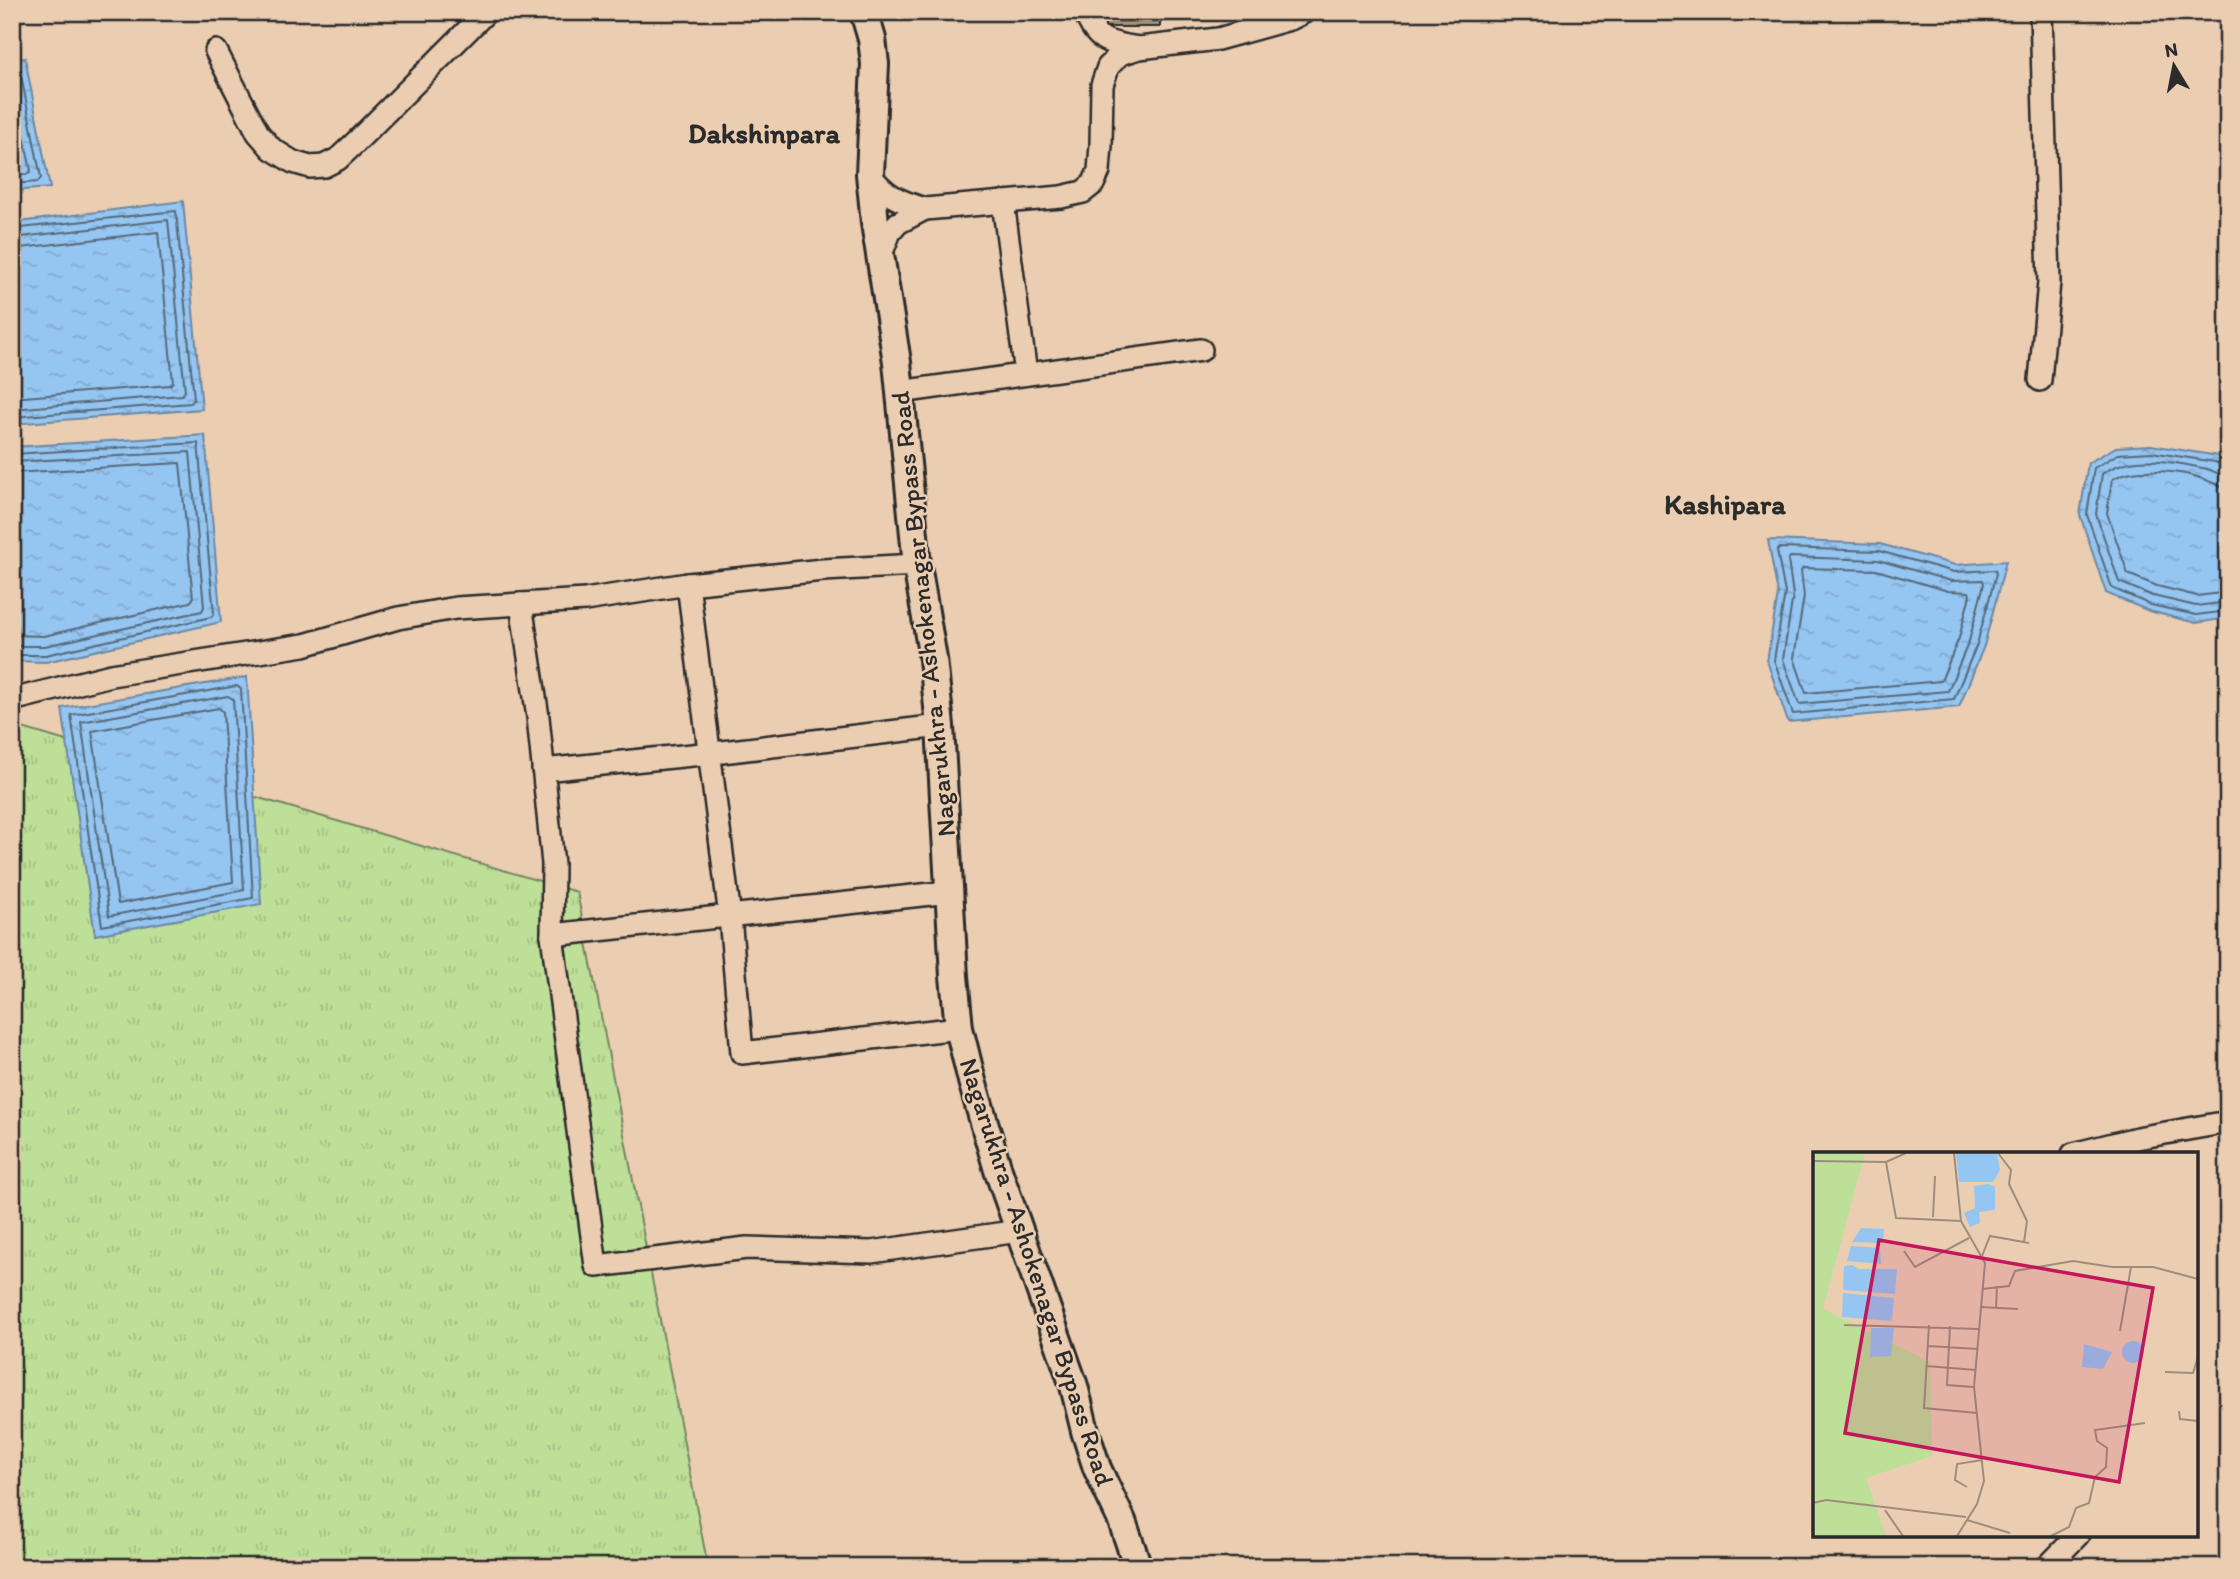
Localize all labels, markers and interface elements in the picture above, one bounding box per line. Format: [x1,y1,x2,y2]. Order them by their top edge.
north arrow [2138,32,2208,102]
text: N [2163,37,2179,62]
district label: Dakshinpara [688,116,840,150]
street label: Nagarukhra - Ashokenagar Bypass Road [884,389,962,838]
district label: Kashipara [1664,487,1786,521]
street label: Nagarukhra - Ashokenagar Bypass Road [953,1054,1122,1491]
inset map [1813,1152,2198,1537]

